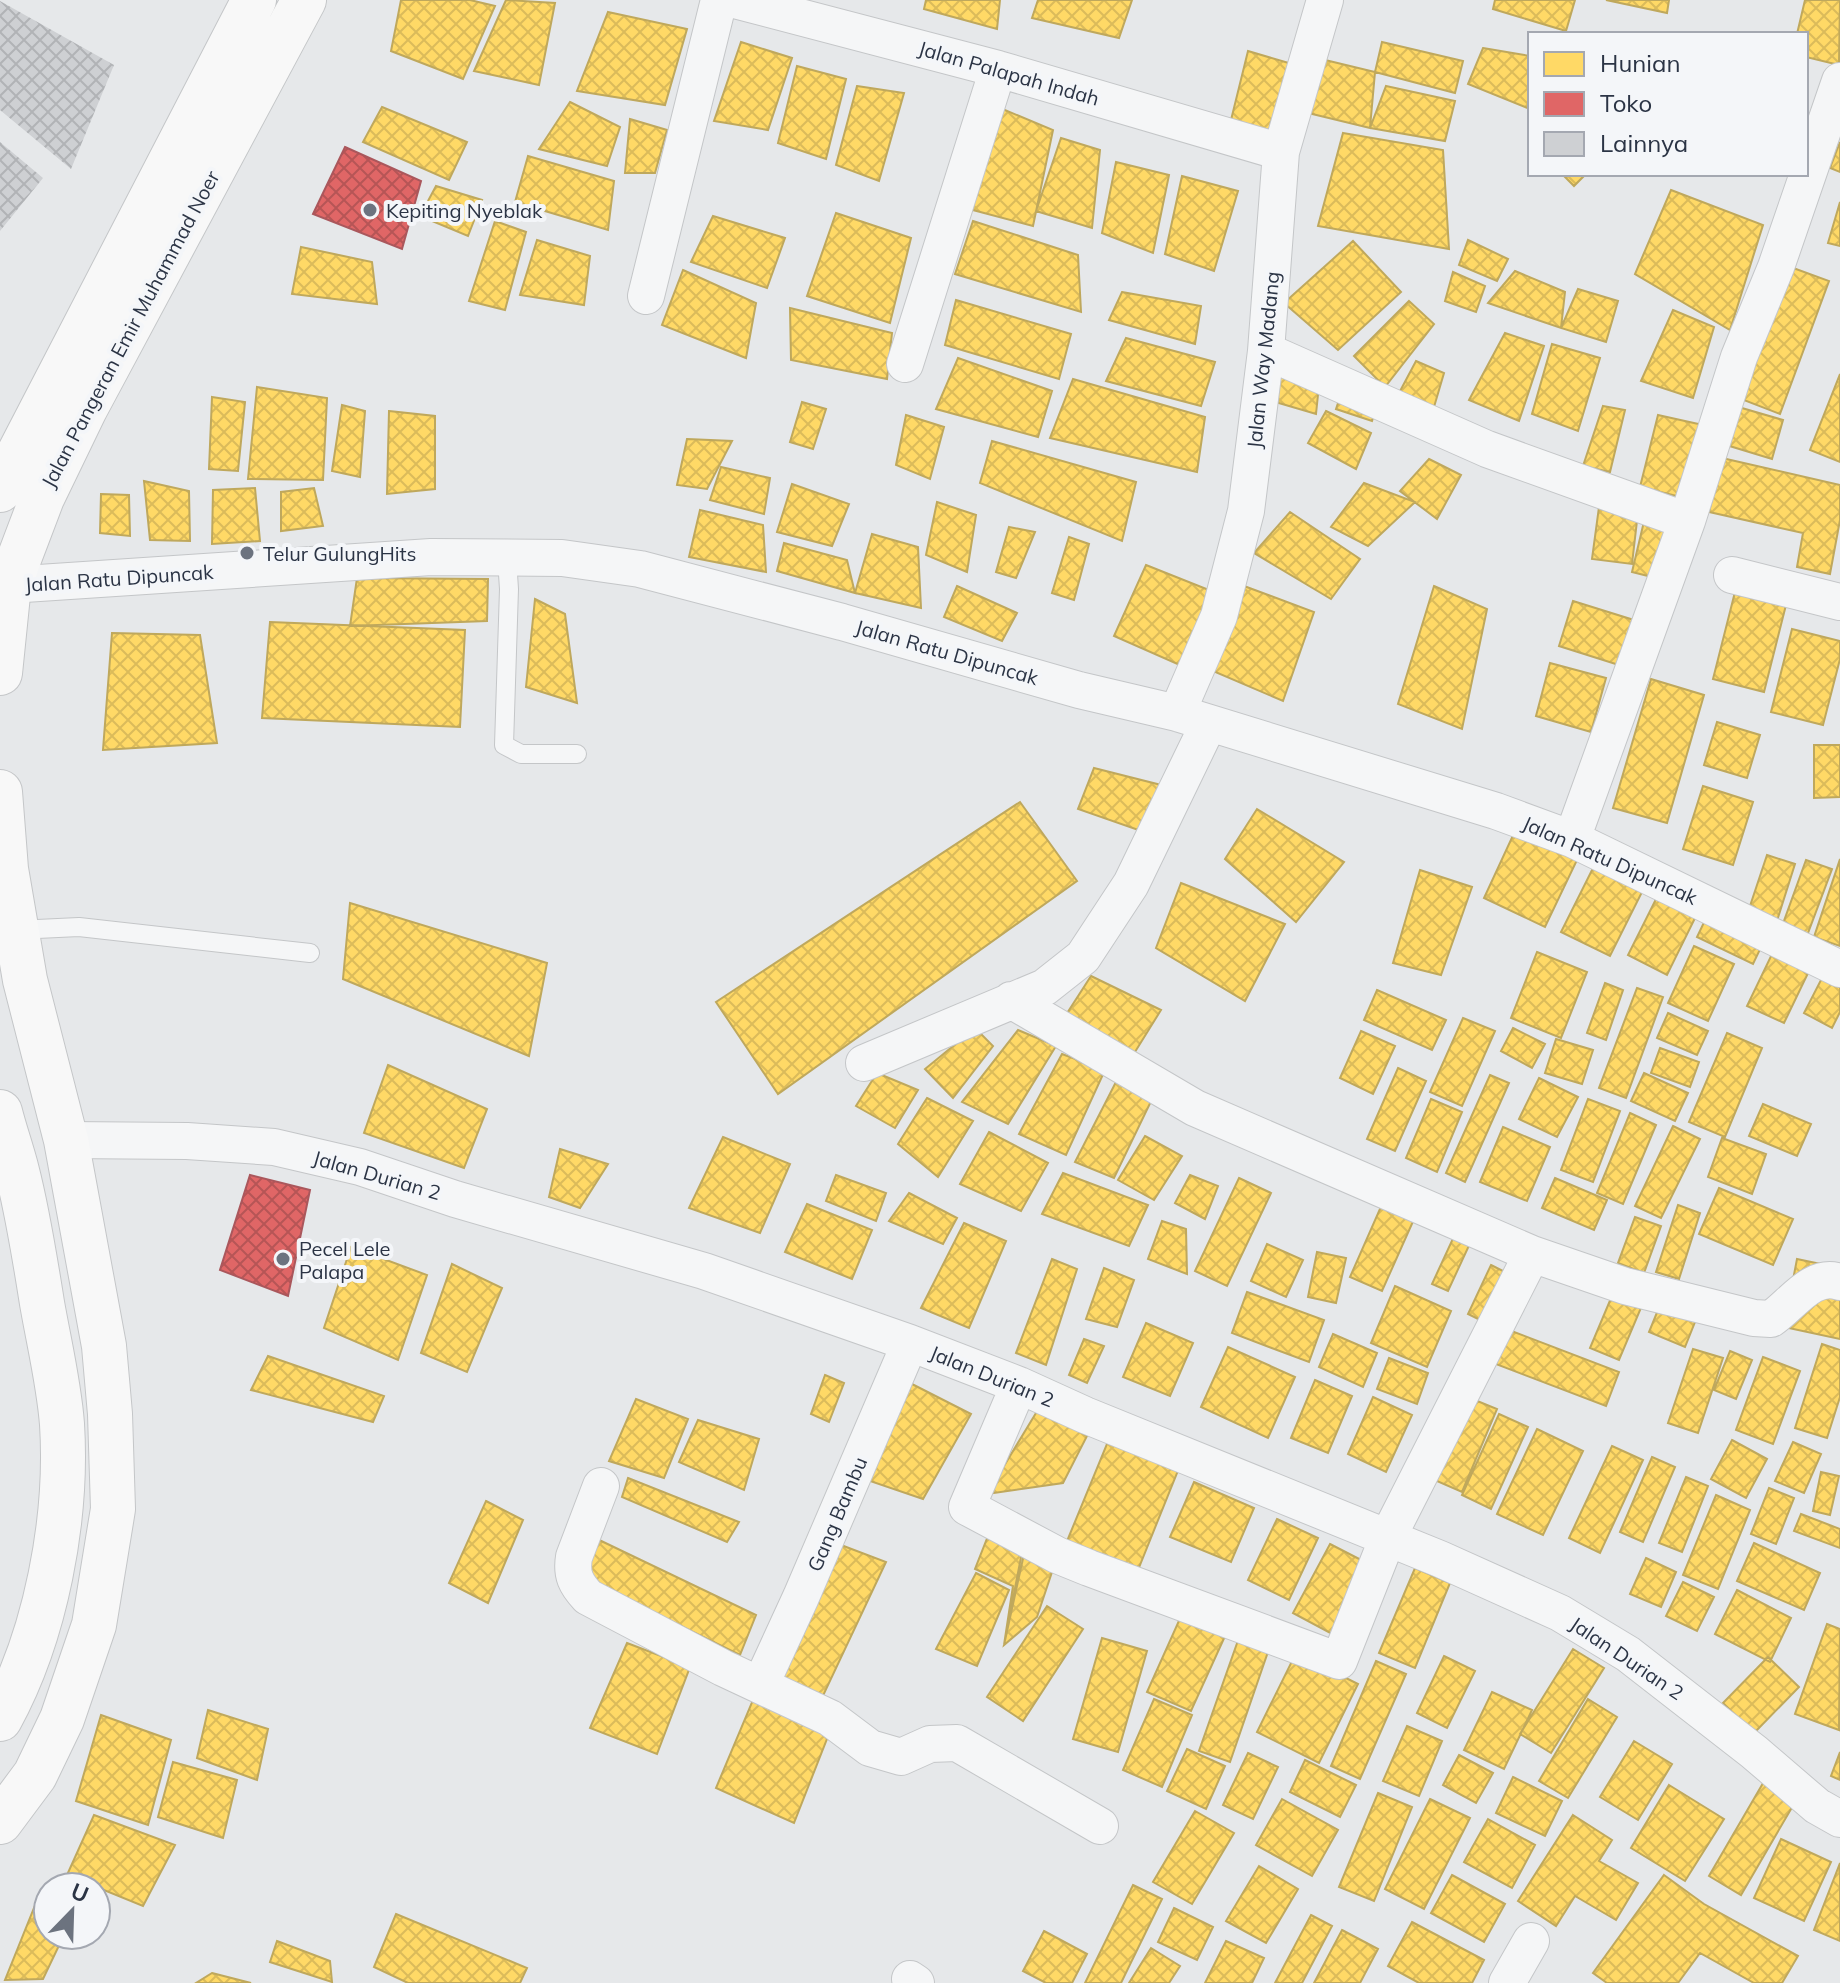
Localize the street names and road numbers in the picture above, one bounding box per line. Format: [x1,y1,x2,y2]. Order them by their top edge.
street label: Jalan Palapah Indah [916,35,1102,111]
street label: Jalan Pangeran Emir Muhammad Noer [36,166,225,492]
street label: Jalan Way Madang [1241,270,1285,450]
street label: Jalan Ratu Dipuncak [24,559,215,597]
street label: Jalan Ratu Dipuncak [853,614,1042,690]
street label: Jalan Ratu Dipuncak [1519,810,1702,910]
street label: Jalan Durian 2 [310,1145,444,1205]
street label: Jalan Durian 2 [926,1340,1058,1412]
street label: Gang Bambu [802,1453,872,1575]
street label: Jalan Durian 2 [1565,1611,1689,1705]

